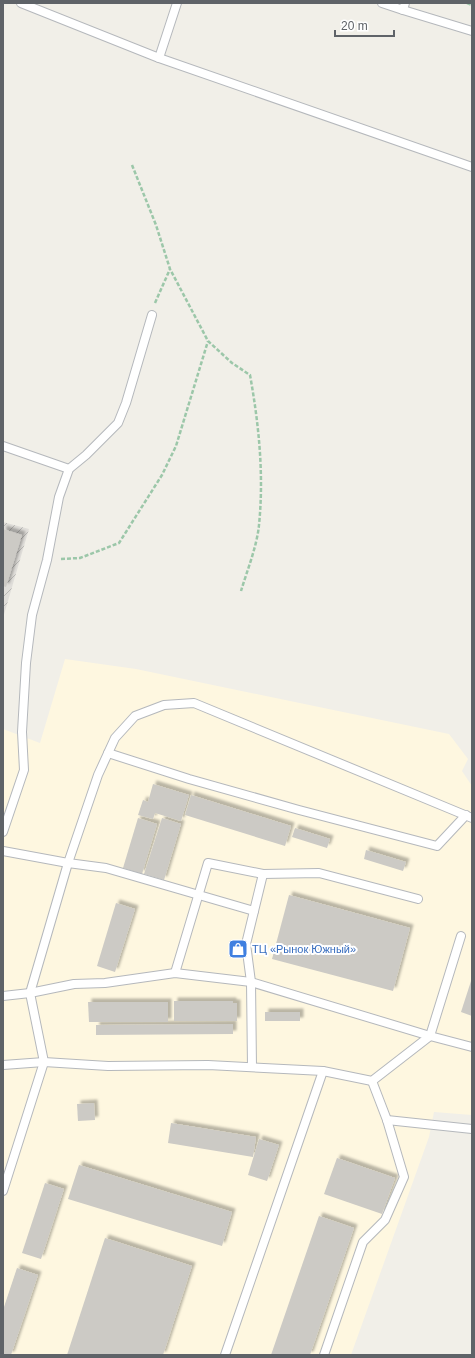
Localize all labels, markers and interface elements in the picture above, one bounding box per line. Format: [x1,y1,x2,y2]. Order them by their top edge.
scale bar [335,12,394,38]
text: 20 m [341,19,368,33]
shop icon: ТЦ «Рынок Южный» [227,938,249,960]
place label: ТЦ «Рынок Южный» [252,943,356,955]

